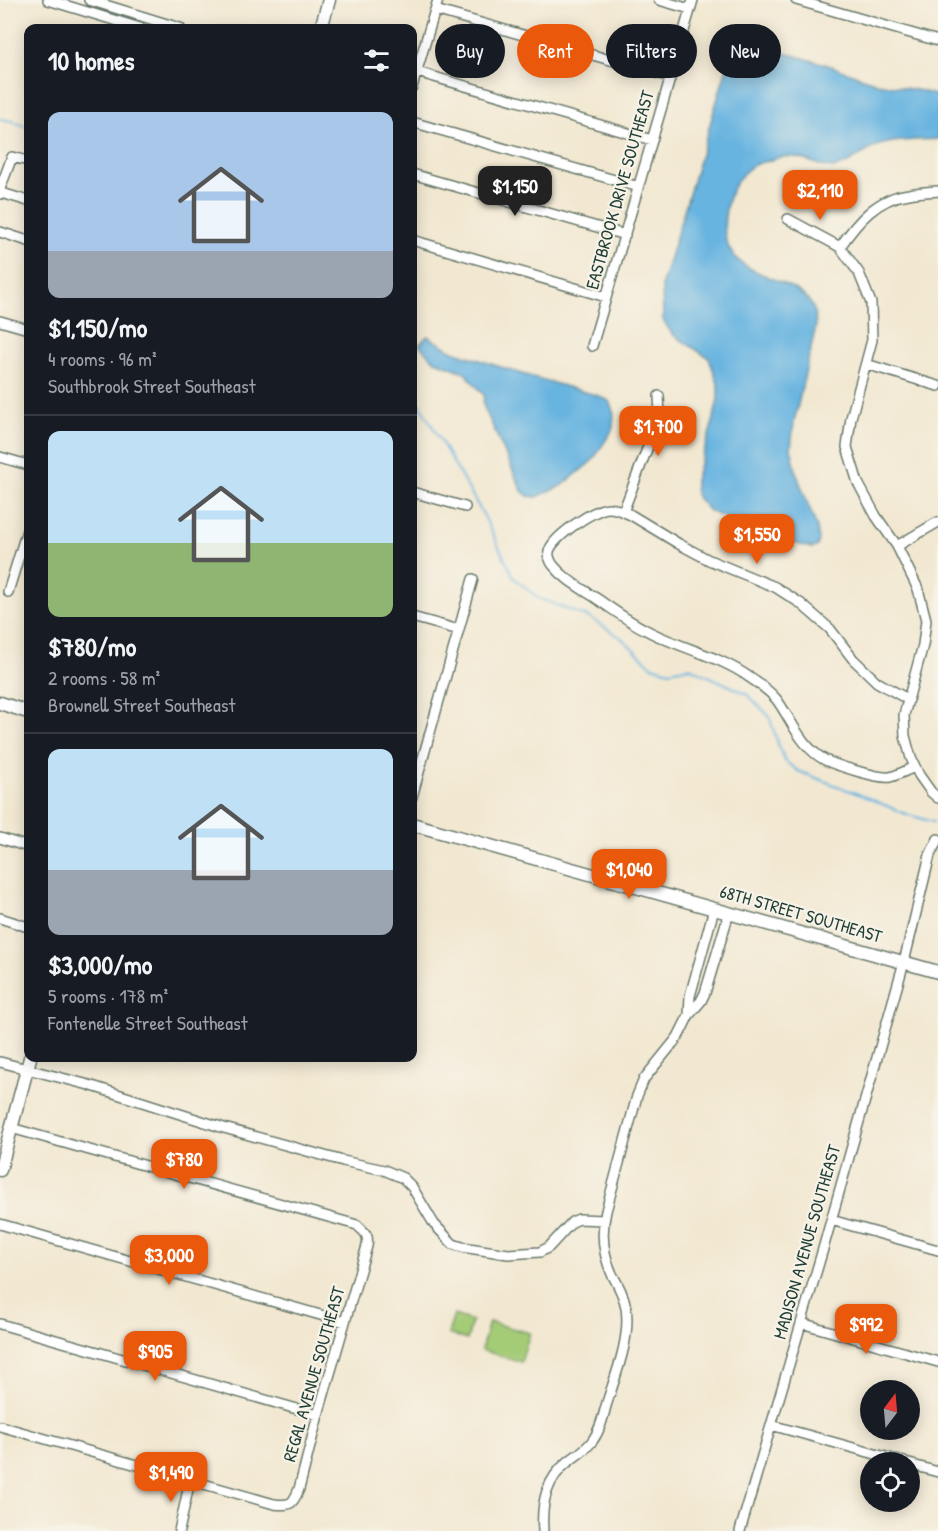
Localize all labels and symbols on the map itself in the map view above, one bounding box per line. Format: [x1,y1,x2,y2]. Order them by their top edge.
street label: EASTBROOK DRIVE SOUTHEAST [579,87,660,292]
pin: $1,150 [466,166,564,217]
pin: $2,110 [771,170,869,221]
pin: $1,700 [609,406,707,457]
pin: $1,550 [708,514,806,565]
pin: $1,040 [580,849,678,900]
street label: 68TH STREET SOUTHEAST [717,878,886,949]
pin: $780 [148,1139,220,1190]
street label: MADISON AVENUE SOUTHEAST [767,1141,846,1342]
pin: $3,000 [120,1235,218,1286]
street label: REGAL AVENUE SOUTHEAST [277,1283,351,1464]
pin: $992 [830,1304,902,1355]
pin: $905 [119,1331,191,1382]
north arrow [860,1380,920,1440]
pin: $1,490 [122,1452,220,1503]

